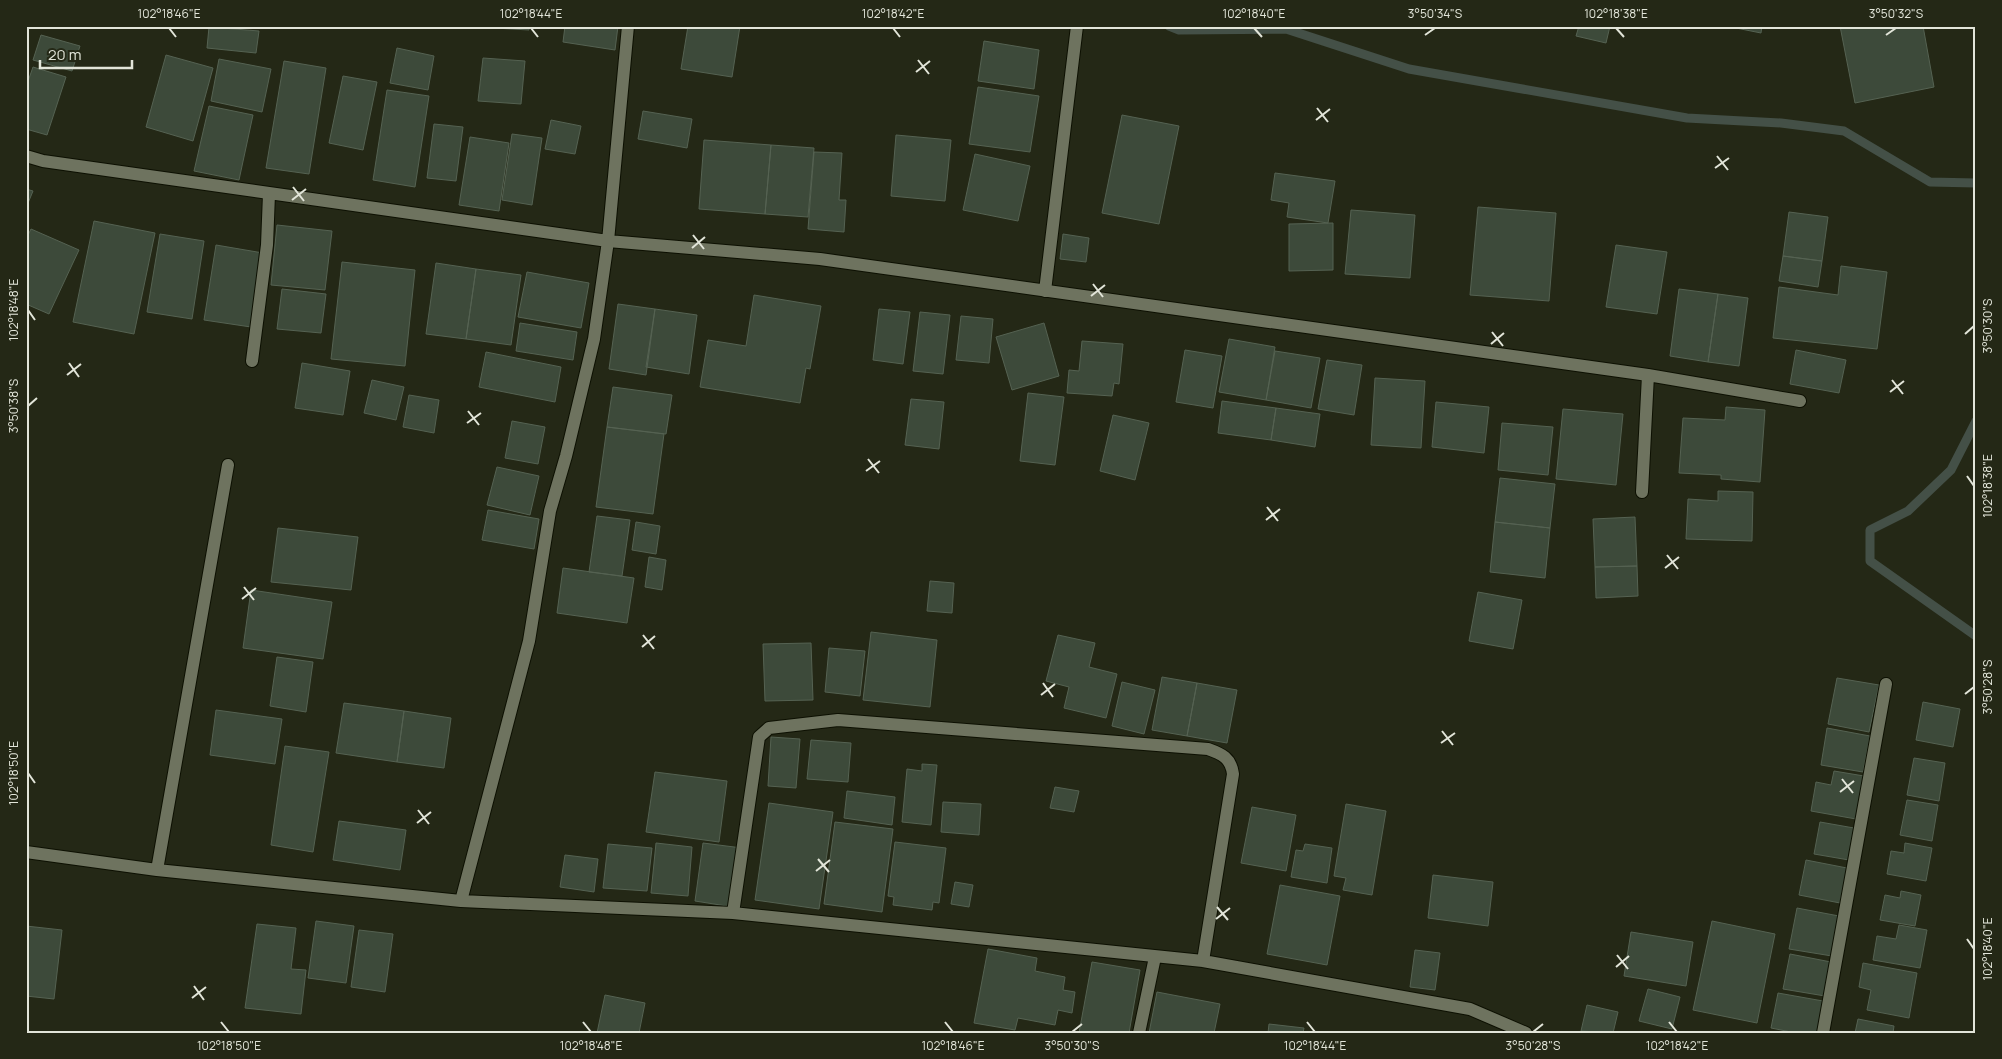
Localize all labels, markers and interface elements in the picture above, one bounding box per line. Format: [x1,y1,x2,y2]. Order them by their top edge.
text: 102°18'46"E [137,5,201,22]
text: 102°18'44"E [500,5,562,22]
text: 102°18'42"E [862,5,924,22]
text: 102°18'40"E [1223,5,1286,22]
text: 3°50'34"S [1408,5,1462,22]
text: 102°18'38"E [1584,5,1648,22]
text: 3°50'32"S [1869,5,1923,22]
scale bar [40,38,132,70]
text: 20 m [48,44,81,65]
text: 102°18'48"E [5,279,22,341]
text: 3°50'30"S [1979,299,1996,353]
text: 3°50'38"S [5,379,22,433]
text: 102°18'38"E [1979,454,1996,518]
text: 3°50'28"S [1979,660,1996,714]
text: 102°18'50"E [5,741,22,805]
text: 102°18'40"E [1979,917,1996,980]
text: 102°18'50"E [197,1037,261,1054]
text: 102°18'48"E [560,1037,622,1054]
text: 102°18'46"E [921,1037,985,1054]
text: 3°50'30"S [1045,1037,1099,1054]
text: 102°18'44"E [1284,1037,1346,1054]
text: 3°50'28"S [1506,1037,1560,1054]
text: 102°18'42"E [1646,1037,1708,1054]

